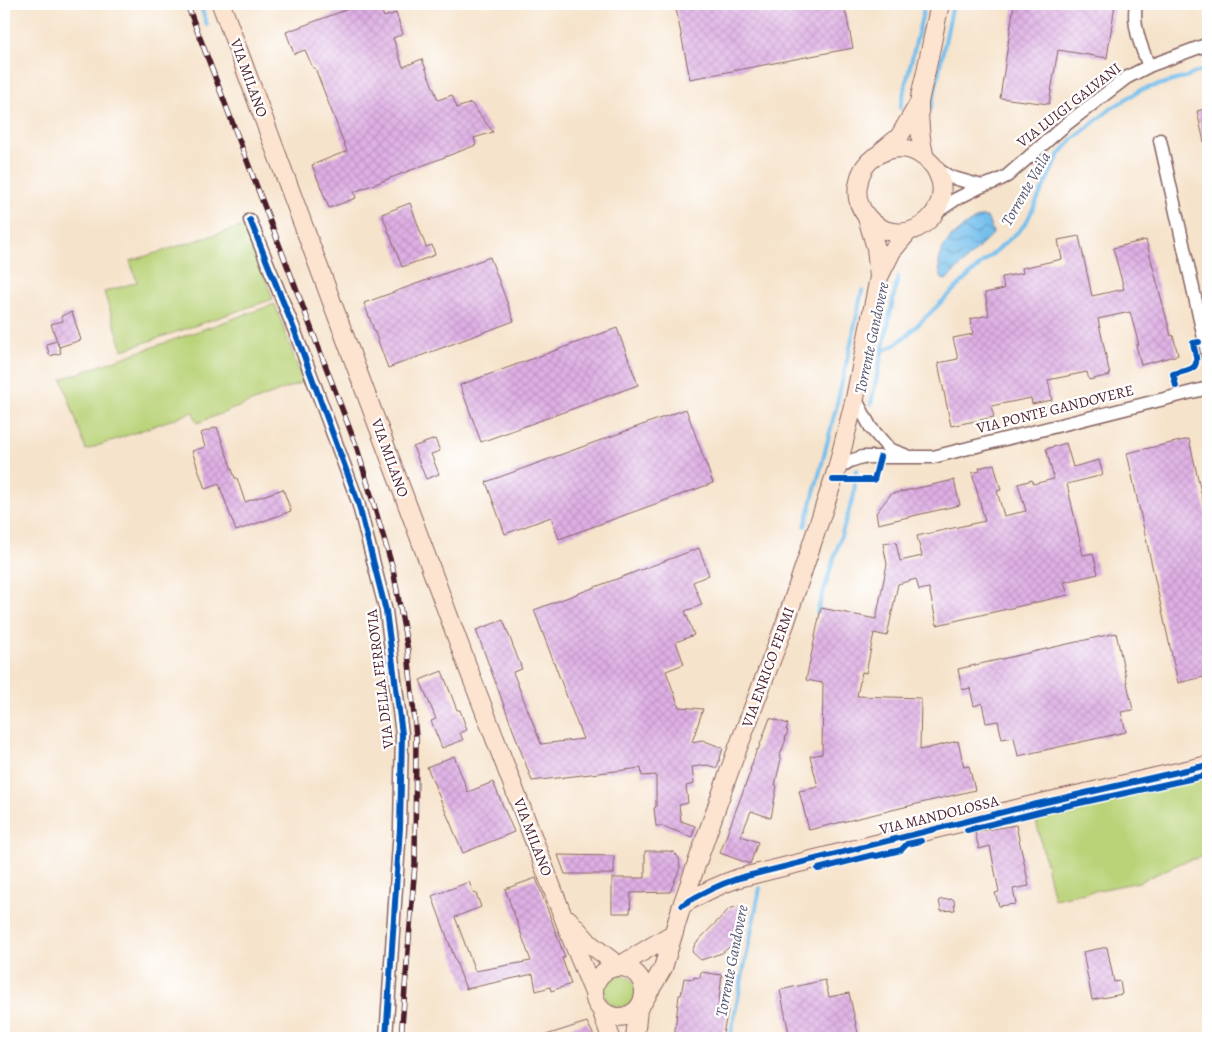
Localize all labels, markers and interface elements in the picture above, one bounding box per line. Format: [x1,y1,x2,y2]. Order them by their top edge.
street label: VIA MILANO [225,35,272,120]
street label: VIA LUIGI GALVANI [1012,58,1125,153]
water label: Torrente Vaila [996,147,1056,230]
water label: Torrente Gandovere [849,280,895,396]
street label: VIA PONTE GANDOVERE [973,380,1136,438]
street label: VIA MILANO [366,415,413,500]
street label: VIA ENRICO FERMI [737,604,799,731]
street label: VIA DELLA FERROVIA [361,608,399,751]
street label: VIA MANDOLOSSA [876,790,1001,840]
street label: VIA MILANO [509,794,557,879]
water label: Torrente Gandovere [710,903,754,1019]

